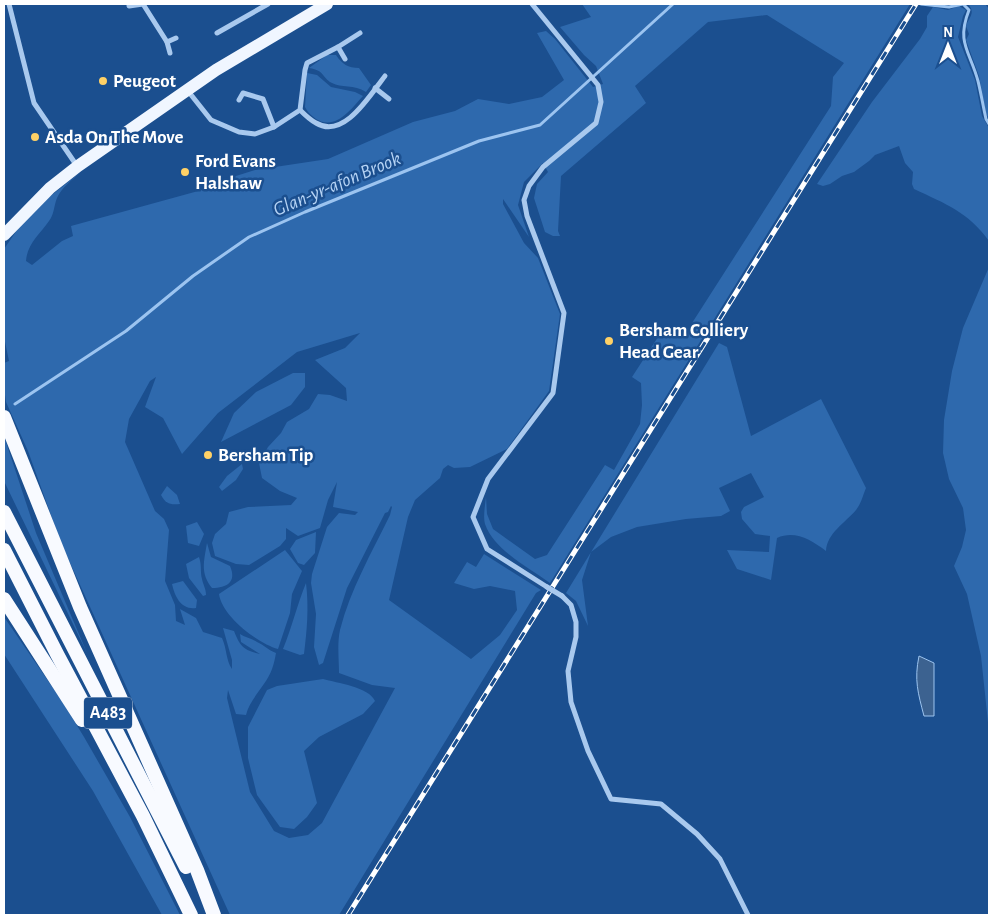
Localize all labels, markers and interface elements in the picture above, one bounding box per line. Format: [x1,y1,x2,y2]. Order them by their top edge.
north arrow [923,20,973,70]
text: N [943,26,953,40]
place label: Peugeot [113,72,177,91]
marker: Peugeot [97,75,109,87]
place label: Asda On The Move [45,128,184,147]
marker: Asda On The Move [29,131,41,143]
water label: Glan-yr-afon Brook [270,148,404,220]
place label: Ford Evans Halshaw [195,152,276,193]
marker: Ford Evans Halshaw [179,166,191,178]
place label: Bersham Colliery Head Gear [619,321,749,362]
marker: Bersham Colliery Head Gear [603,335,615,347]
place label: Bersham Tip [218,446,314,465]
marker: Bersham Tip [202,449,214,461]
road number: A483 [84,698,132,728]

